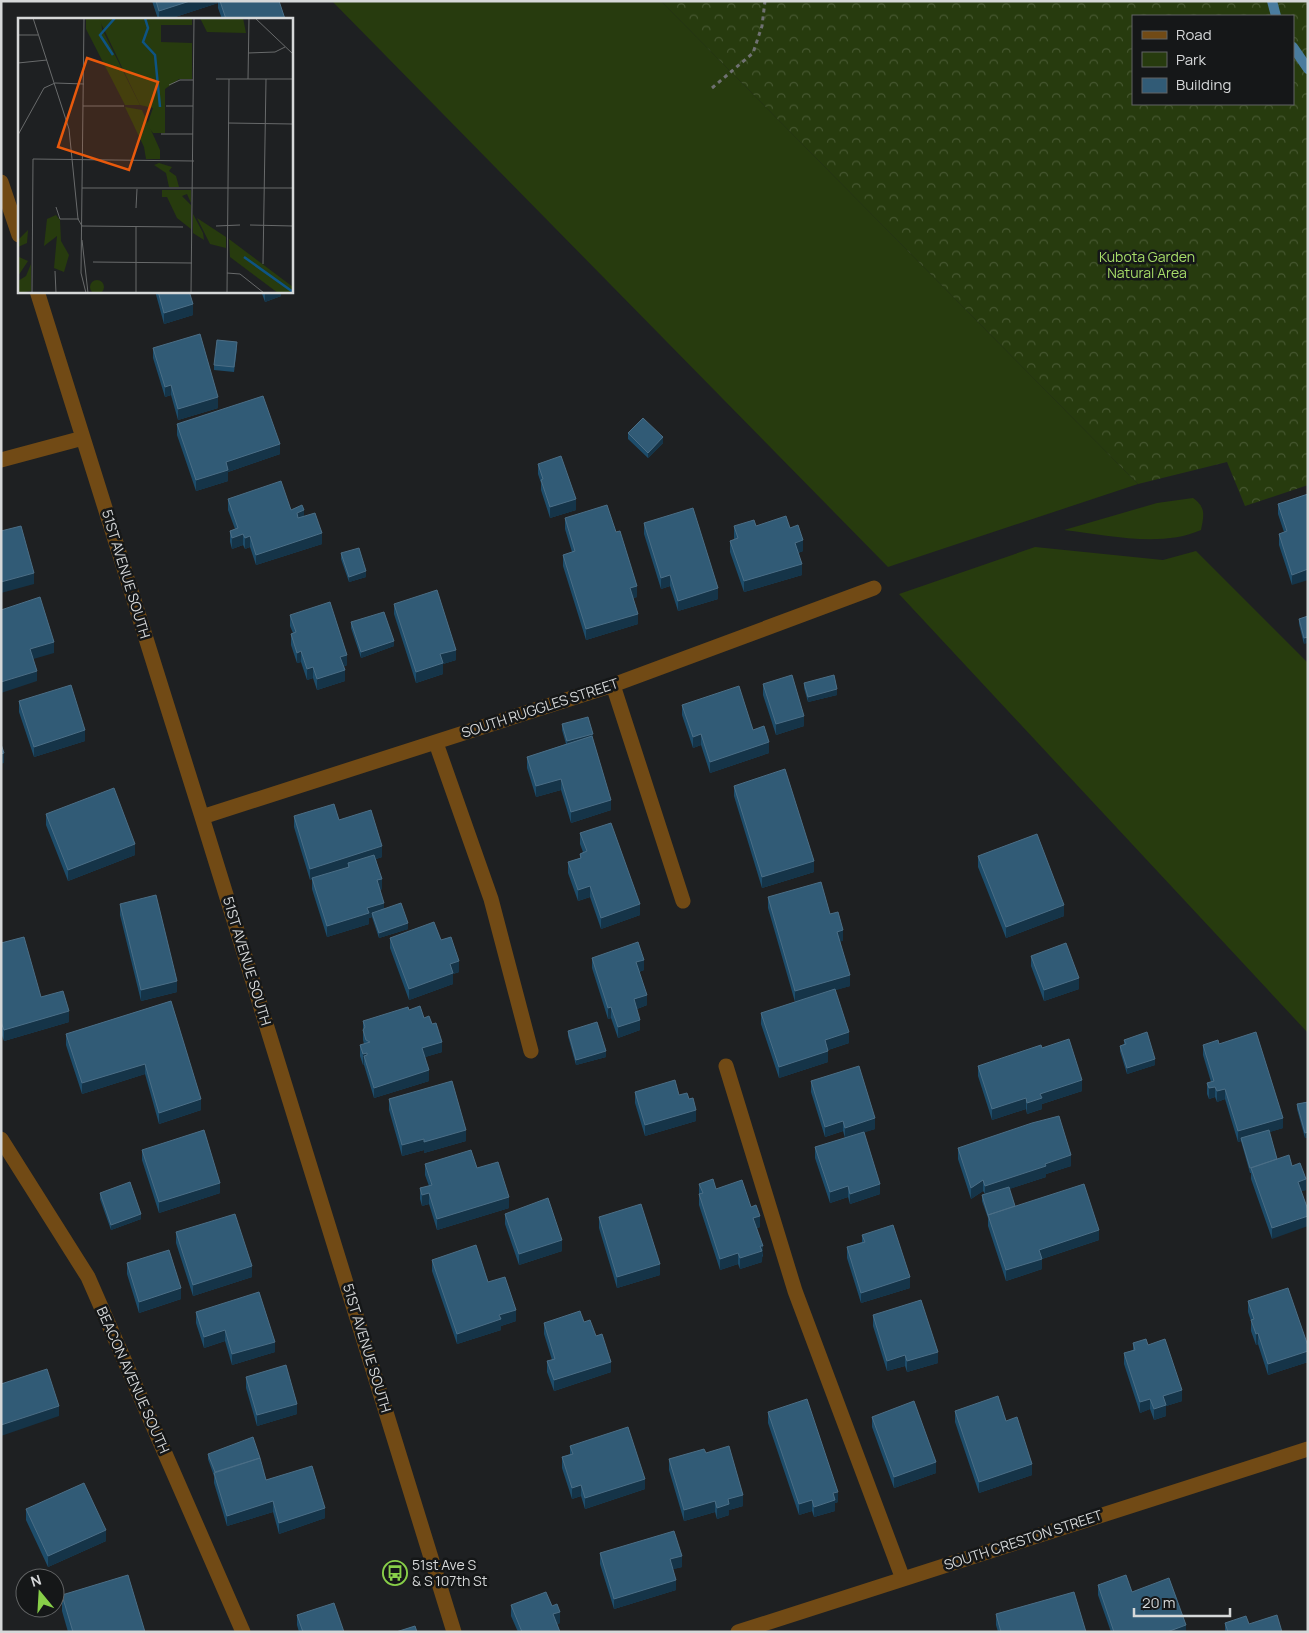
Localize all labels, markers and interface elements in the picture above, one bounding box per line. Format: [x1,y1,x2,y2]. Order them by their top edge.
legend [1132,15,1294,105]
inset map [18,18,292,292]
text: Road [1176,24,1212,45]
text: Park [1176,49,1206,70]
text: Building [1176,74,1231,95]
park label: Kubota Garden Natural Area [1099,247,1195,282]
street label: 51ST AVENUE SOUTH [98,507,155,641]
street label: SOUTH RUGGLES STREET [459,673,621,742]
street label: 51ST AVENUE SOUTH [219,894,276,1028]
street label: 51ST AVENUE SOUTH [339,1281,396,1415]
street label: BEACON AVENUE SOUTH [92,1303,174,1456]
street label: SOUTH CRESTON STREET [941,1505,1105,1574]
place label: 51st Ave S & S 107th St [412,1555,488,1590]
bus stop icon: 51st Ave S & S 107th St [382,1560,408,1586]
north arrow [15,1568,65,1618]
text: N [28,1570,44,1591]
scale bar [1134,1586,1230,1618]
text: 20 m [1142,1592,1175,1613]

